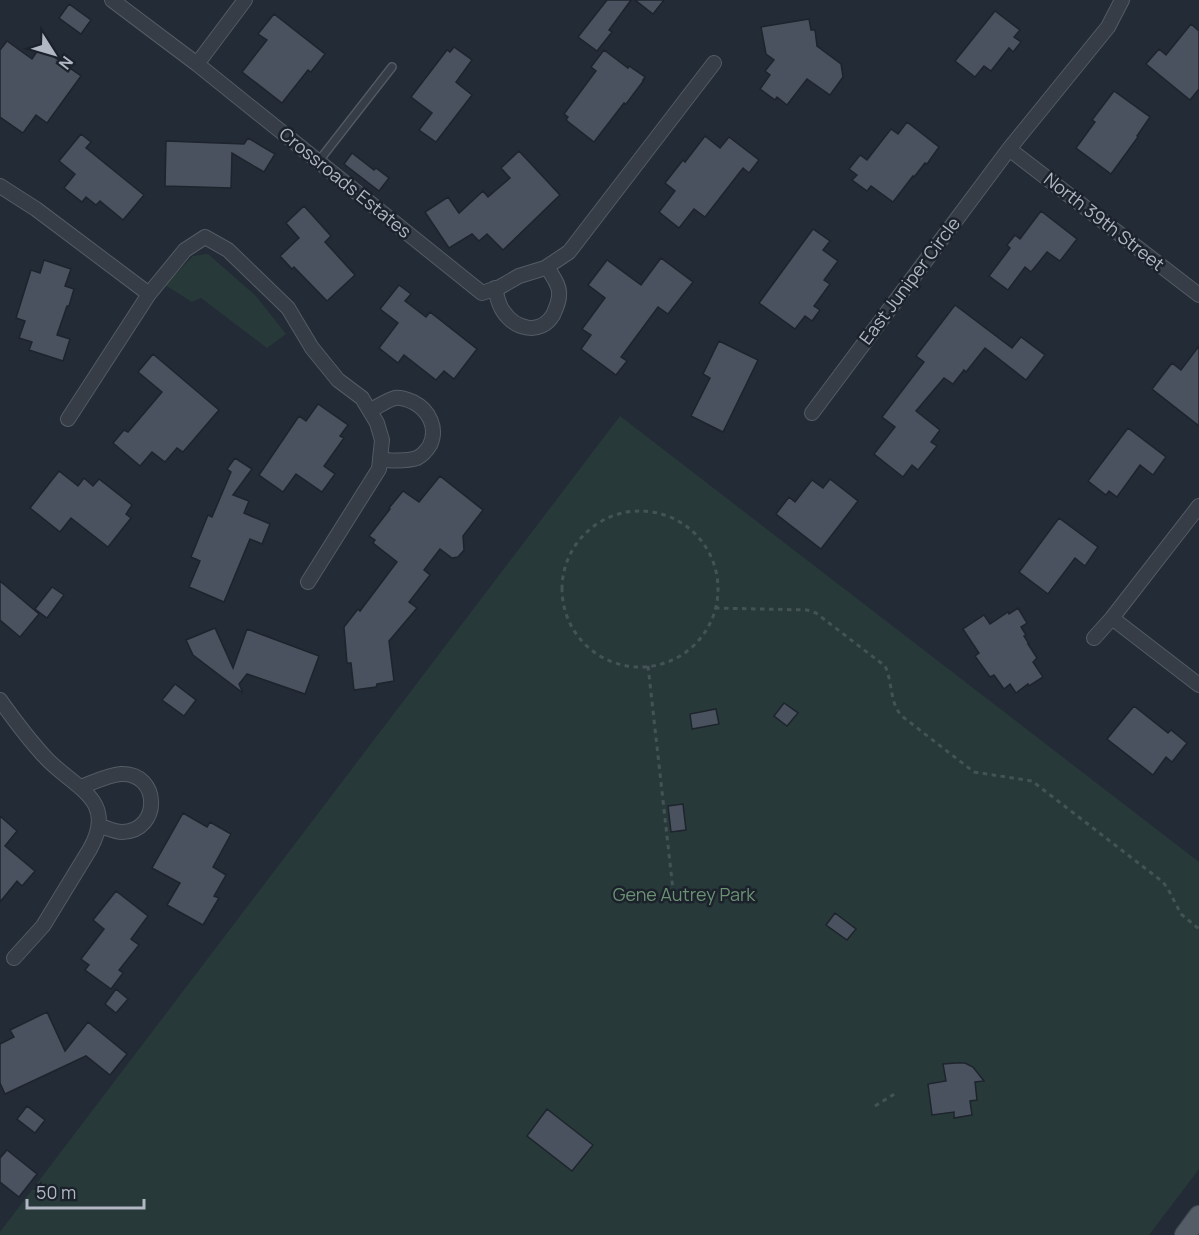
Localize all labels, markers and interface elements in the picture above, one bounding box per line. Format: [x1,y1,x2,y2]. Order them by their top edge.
north arrow [24,24,84,84]
text: N [54,52,78,74]
street label: Crossroads Estates [275,122,417,243]
street label: North 39th Street [1040,167,1170,276]
street label: East Juniper Circle [853,212,965,349]
park label: Gene Autrey Park [613,882,756,906]
scale bar [27,1172,144,1210]
text: 50 m [36,1180,76,1204]

